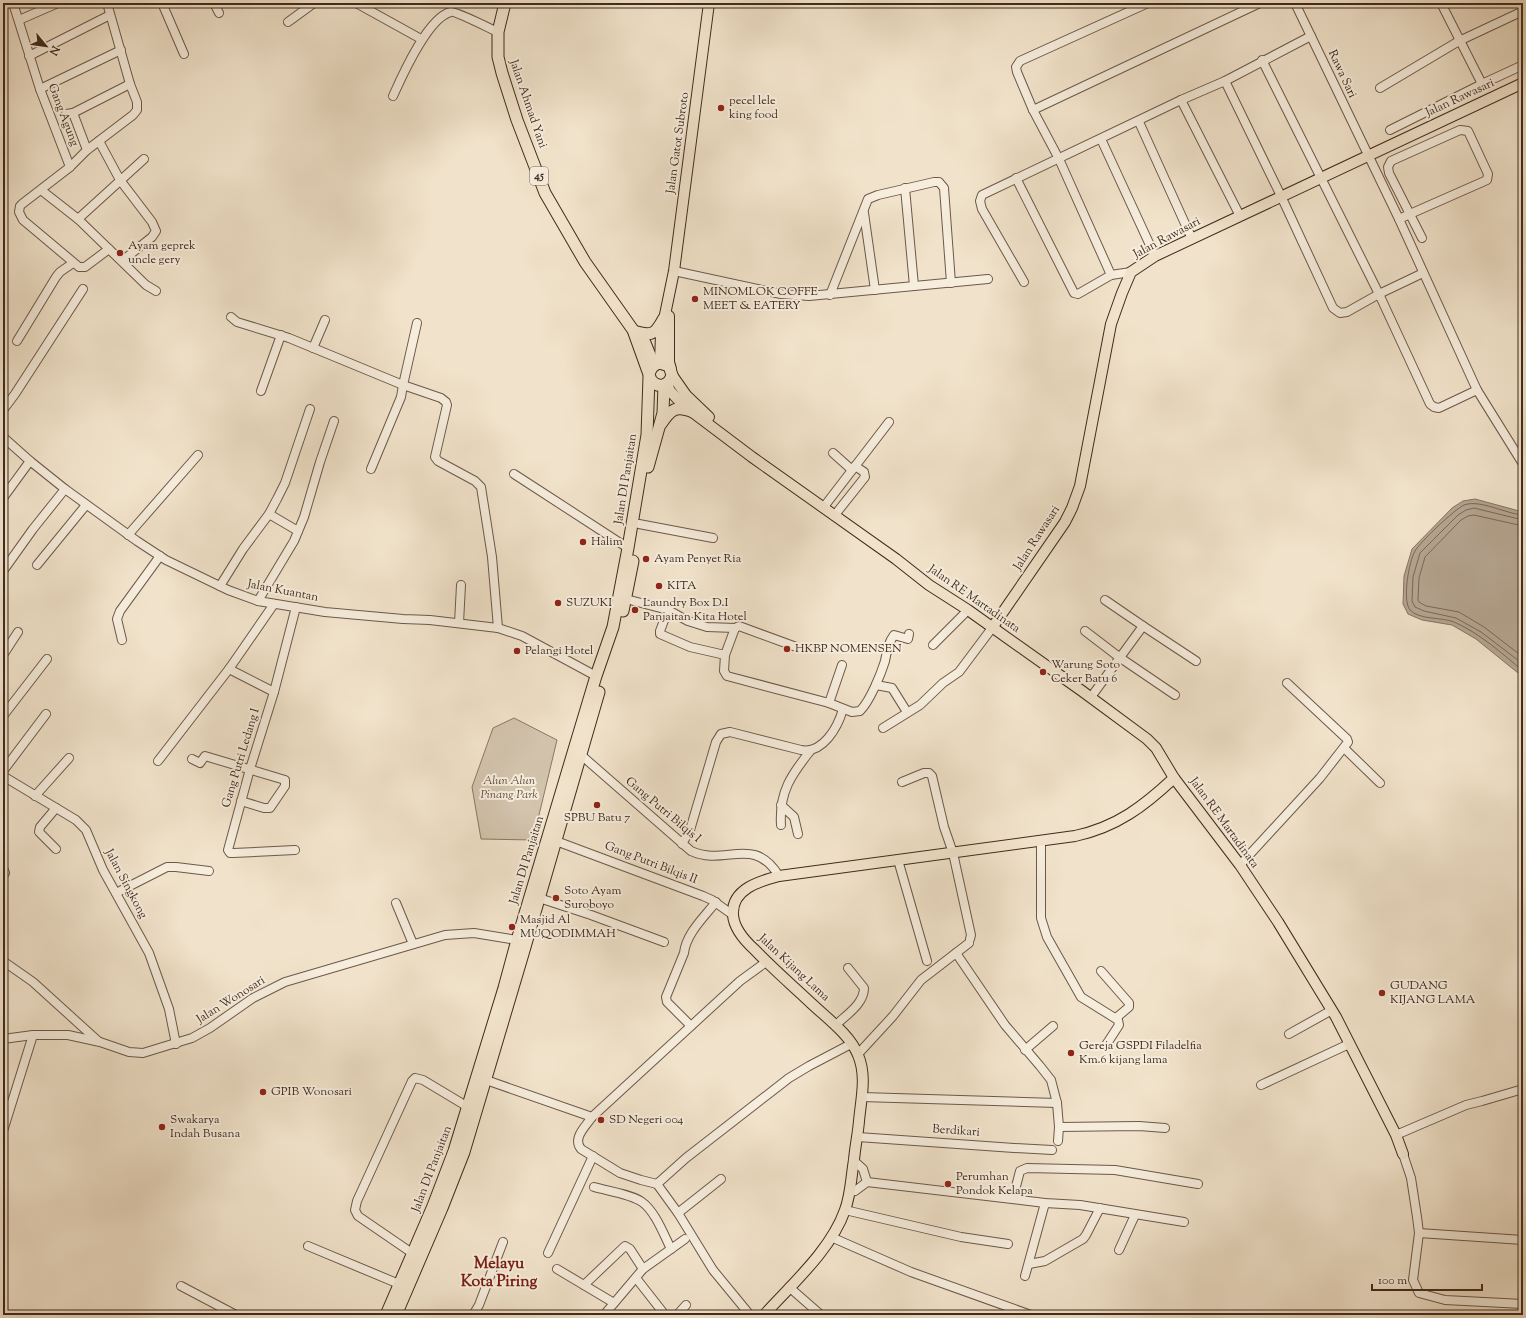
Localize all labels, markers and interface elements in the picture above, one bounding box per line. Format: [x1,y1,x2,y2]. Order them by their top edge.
north arrow [26,26,66,66]
text: N [45,42,63,58]
street label: Rawa Sari [1323,47,1361,102]
street label: Jalan Ahmad Yani [504,56,552,151]
street label: Jalan Rawasari [1422,74,1498,122]
street label: Gang Agung [43,81,83,149]
street label: Jalan Gatot Subroto [662,91,694,196]
place label: pecel lele king food [729,92,778,124]
marker: pecel lele king food [716,103,726,113]
road number: 45 [530,167,548,185]
street label: Jalan Rawasari [1129,212,1204,264]
place label: Ayam geprek uncle gery [128,237,196,269]
marker: Ayam geprek uncle gery [115,248,125,258]
place label: MINOMLOK COFFE MEET & EATERY [703,283,819,315]
marker: MINOMLOK COFFE MEET & EATERY [690,294,700,304]
street label: Jalan DI Panjaitan [610,432,642,527]
street label: Jalan Rawasari [1009,502,1065,575]
place label: Halim [591,533,623,551]
marker: Halim [578,537,588,547]
place label: Ayam Penyet Ria [654,550,742,568]
marker: Ayam Penyet Ria [641,554,651,564]
street label: Jalan RE Martadinata [924,560,1024,638]
street label: Jalan Kuantan [245,575,320,607]
place label: KITA [667,577,697,595]
marker: KITA [654,581,664,591]
place label: SUZUKI [566,594,612,612]
place label: Laundry Box D.I Panjaitan Kita Hotel [643,594,747,626]
marker: SUZUKI [553,598,563,608]
marker: Laundry Box D.I Panjaitan Kita Hotel [630,605,640,615]
place label: HKBP NOMENSEN [795,640,902,658]
place label: Pelangi Hotel [525,642,594,660]
marker: HKBP NOMENSEN [782,644,792,654]
marker: Pelangi Hotel [512,646,522,656]
place label: Warung Soto Ceker Batu 6 [1051,656,1121,688]
marker: Warung Soto Ceker Batu 6 [1038,667,1048,677]
street label: Gang Putri Ledang I [217,706,265,810]
park label: Alun Alun Pinang Park [480,772,538,804]
street label: Gang Putri Bilqis I [621,773,705,847]
street label: Jalan RE Martadinata [1184,773,1263,873]
marker: SPBU Batu 7 [592,800,602,810]
place label: SPBU Batu 7 [564,809,630,827]
street label: Jalan DI Panjaitan [505,814,549,907]
street label: Gang Putri Bilqis II [602,837,700,889]
street label: Jalan Singkong [100,845,152,922]
place label: Soto Ayam Suroboyo [564,882,621,914]
marker: Soto Ayam Suroboyo [551,893,561,903]
place label: Masjid Al MUQODIMMAH [520,911,616,943]
marker: Masjid Al MUQODIMMAH [507,922,517,932]
street label: Jalan Kijang Lama [753,929,834,1006]
street label: Jalan Wonosari [192,971,269,1029]
place label: GUDANG KIJANG LAMA [1390,977,1476,1009]
marker: GUDANG KIJANG LAMA [1377,988,1387,998]
place label: Gereja GSPDI Filadelfia Km.6 kijang lama [1079,1037,1202,1069]
marker: Gereja GSPDI Filadelfia Km.6 kijang lama [1066,1048,1076,1058]
place label: GPIB Wonosari [271,1083,352,1101]
marker: GPIB Wonosari [258,1087,268,1097]
place label: Swakarya Indah Busana [170,1111,241,1143]
place label: SD Negeri 004 [609,1111,683,1129]
marker: SD Negeri 004 [596,1115,606,1125]
street label: Berdikari [932,1120,981,1142]
marker: Swakarya Indah Busana [157,1122,167,1132]
street label: Jalan DI Panjaitan [407,1123,457,1216]
place label: Perumhan Pondok Kelapa [956,1168,1033,1200]
marker: Perumhan Pondok Kelapa [943,1179,953,1189]
district label: Melayu Kota Piring [461,1253,538,1294]
scale bar [1372,1266,1482,1292]
text: 100 m [1378,1272,1407,1290]

